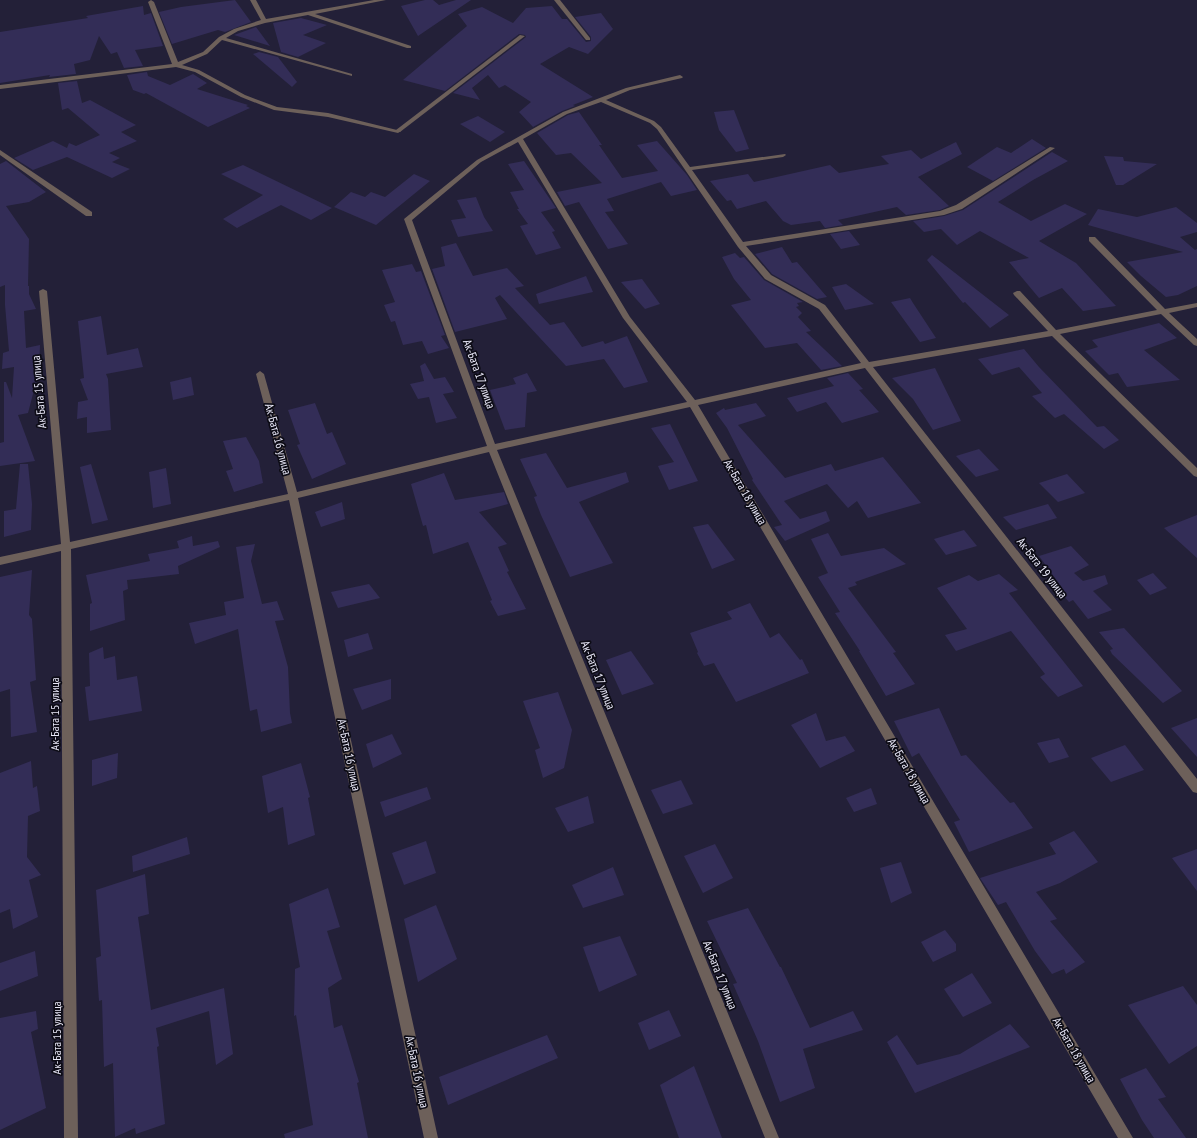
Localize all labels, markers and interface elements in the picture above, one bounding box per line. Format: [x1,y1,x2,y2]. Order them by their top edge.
street label: Ак-Бата 17 улица [460,337,499,411]
street label: Ак-Бата 15 улица [28,355,49,429]
street label: Ак-Бата 16 улица [262,402,295,476]
street label: Ак-Бата 18 улица [721,456,770,527]
street label: Ак-Бата 19 улица [1014,534,1071,601]
street label: Ак-Бата 17 улица [578,638,619,711]
street label: Ак-Бата 15 улица [47,677,62,751]
street label: Ак-Бата 16 улица [335,718,364,792]
street label: Ак-Бата 18 улица [885,735,934,806]
street label: Ак-Бата 17 улица [700,938,741,1011]
street label: Ак-Бата 15 улица [49,1001,64,1075]
street label: Ак-Бата 18 улица [1050,1014,1099,1085]
street label: Ак-Бата 16 улица [403,1035,432,1109]

